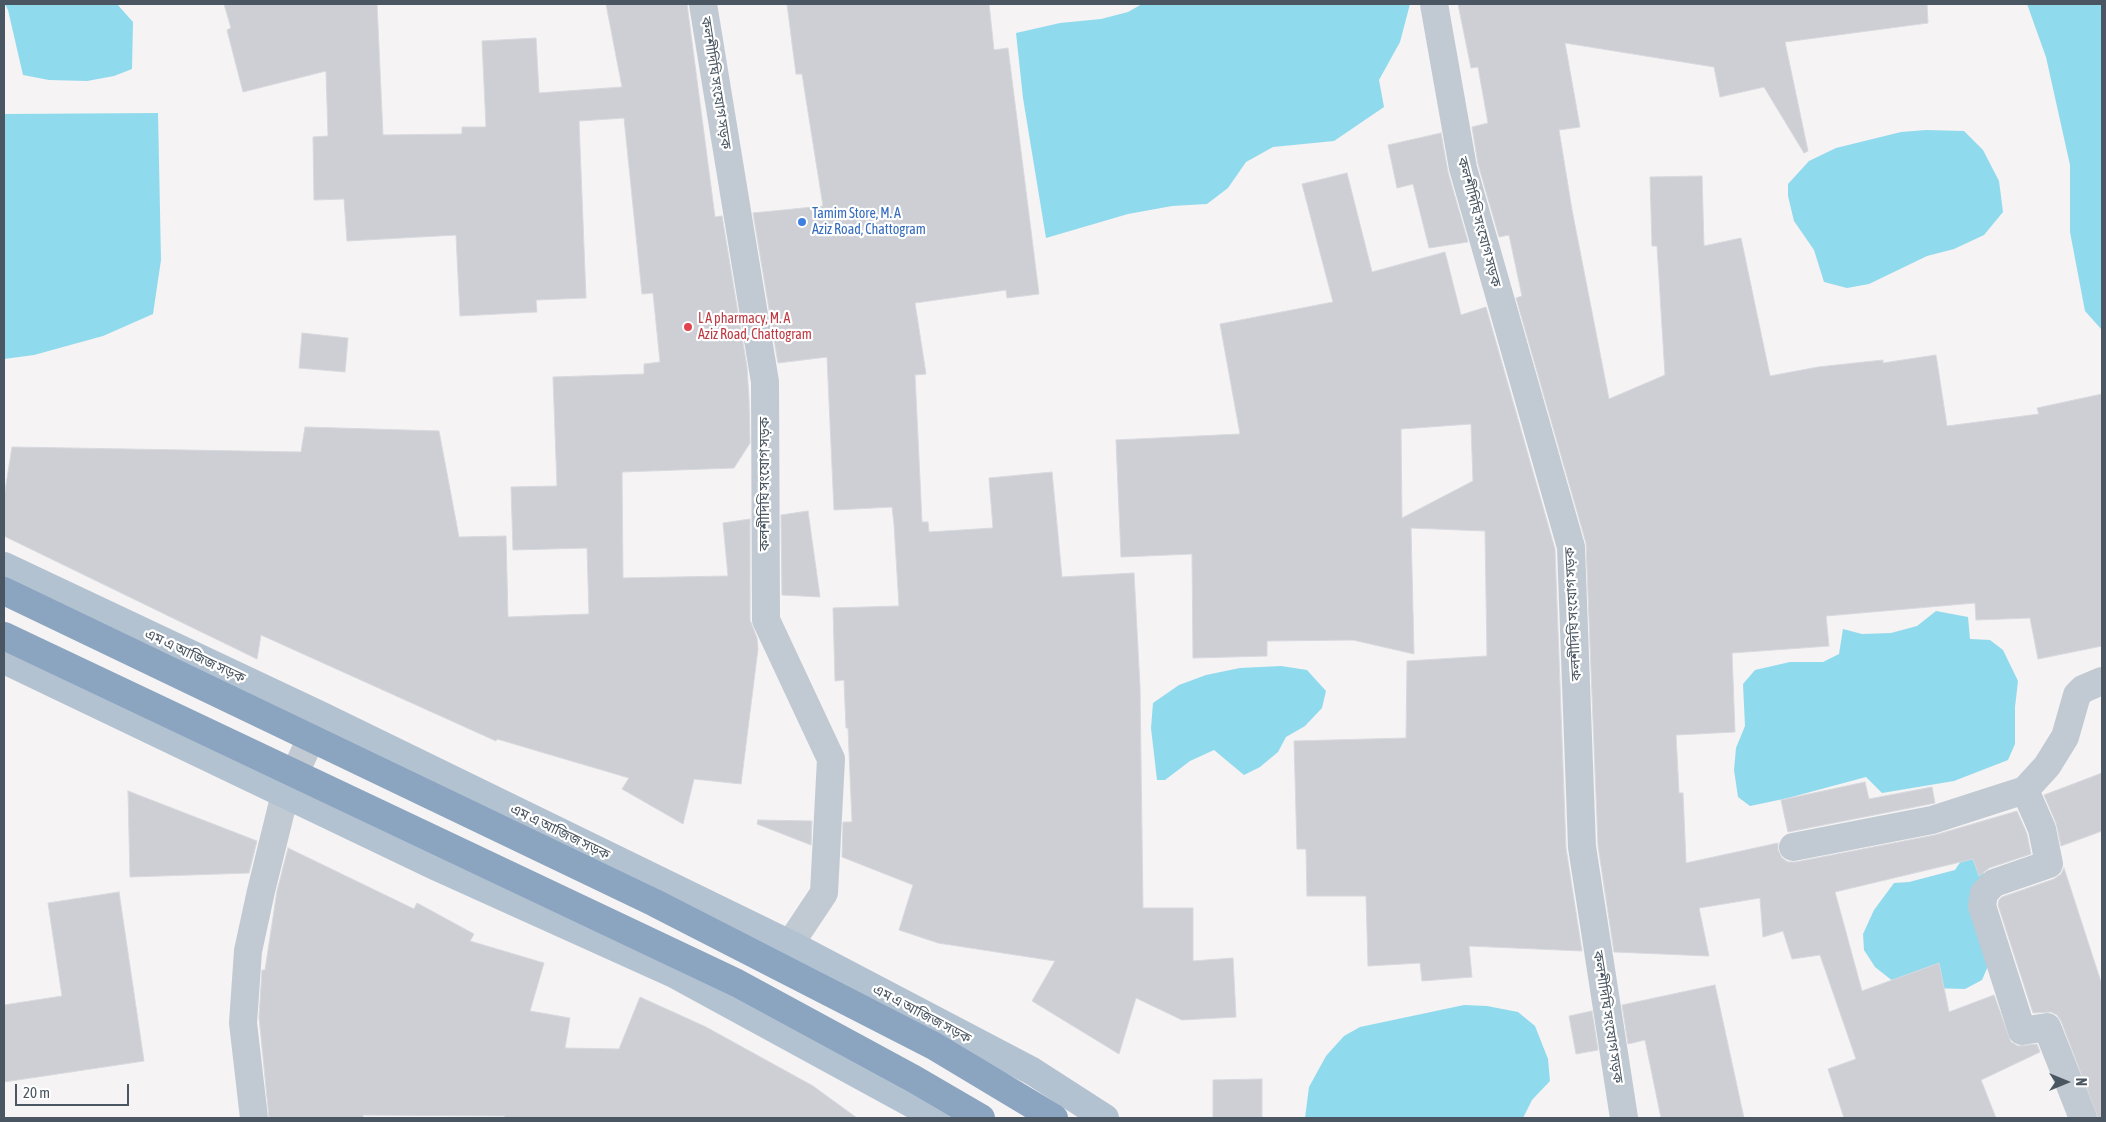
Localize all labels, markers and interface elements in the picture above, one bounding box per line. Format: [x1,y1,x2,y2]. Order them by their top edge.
street label: কলশীদিঘি সংযোগ সড়ক [697,16,735,150]
street label: কলশীদিঘি সংযোগ সড়ক [1454,155,1504,289]
place label: Tamim Store, M. A Aziz Road, Chattogram [812,206,926,238]
marker: Tamim Store, M. A Aziz Road, Chattogram [796,216,808,228]
place label: L A pharmacy, M. A Aziz Road, Chattogram [698,311,812,344]
marker: L A pharmacy, M. A Aziz Road, Chattogram [682,321,694,333]
street label: কলশীদিঘি সংযোগ সড়ক [757,417,773,551]
street label: কলশীদিঘি সংযোগ সড়ক [1561,547,1585,681]
street label: এম এ আজিজ সড়ক [142,625,248,687]
street label: এম এ আজিজ সড়ক [507,801,613,863]
street label: কলশীদিঘি সংযোগ সড়ক [1589,950,1627,1084]
street label: এম এ আজিজ সড়ক [870,981,974,1047]
north arrow [2041,1057,2091,1107]
scale bar [18,1074,131,1106]
text: N [2073,1078,2089,1086]
text: 20 m [23,1084,50,1101]

